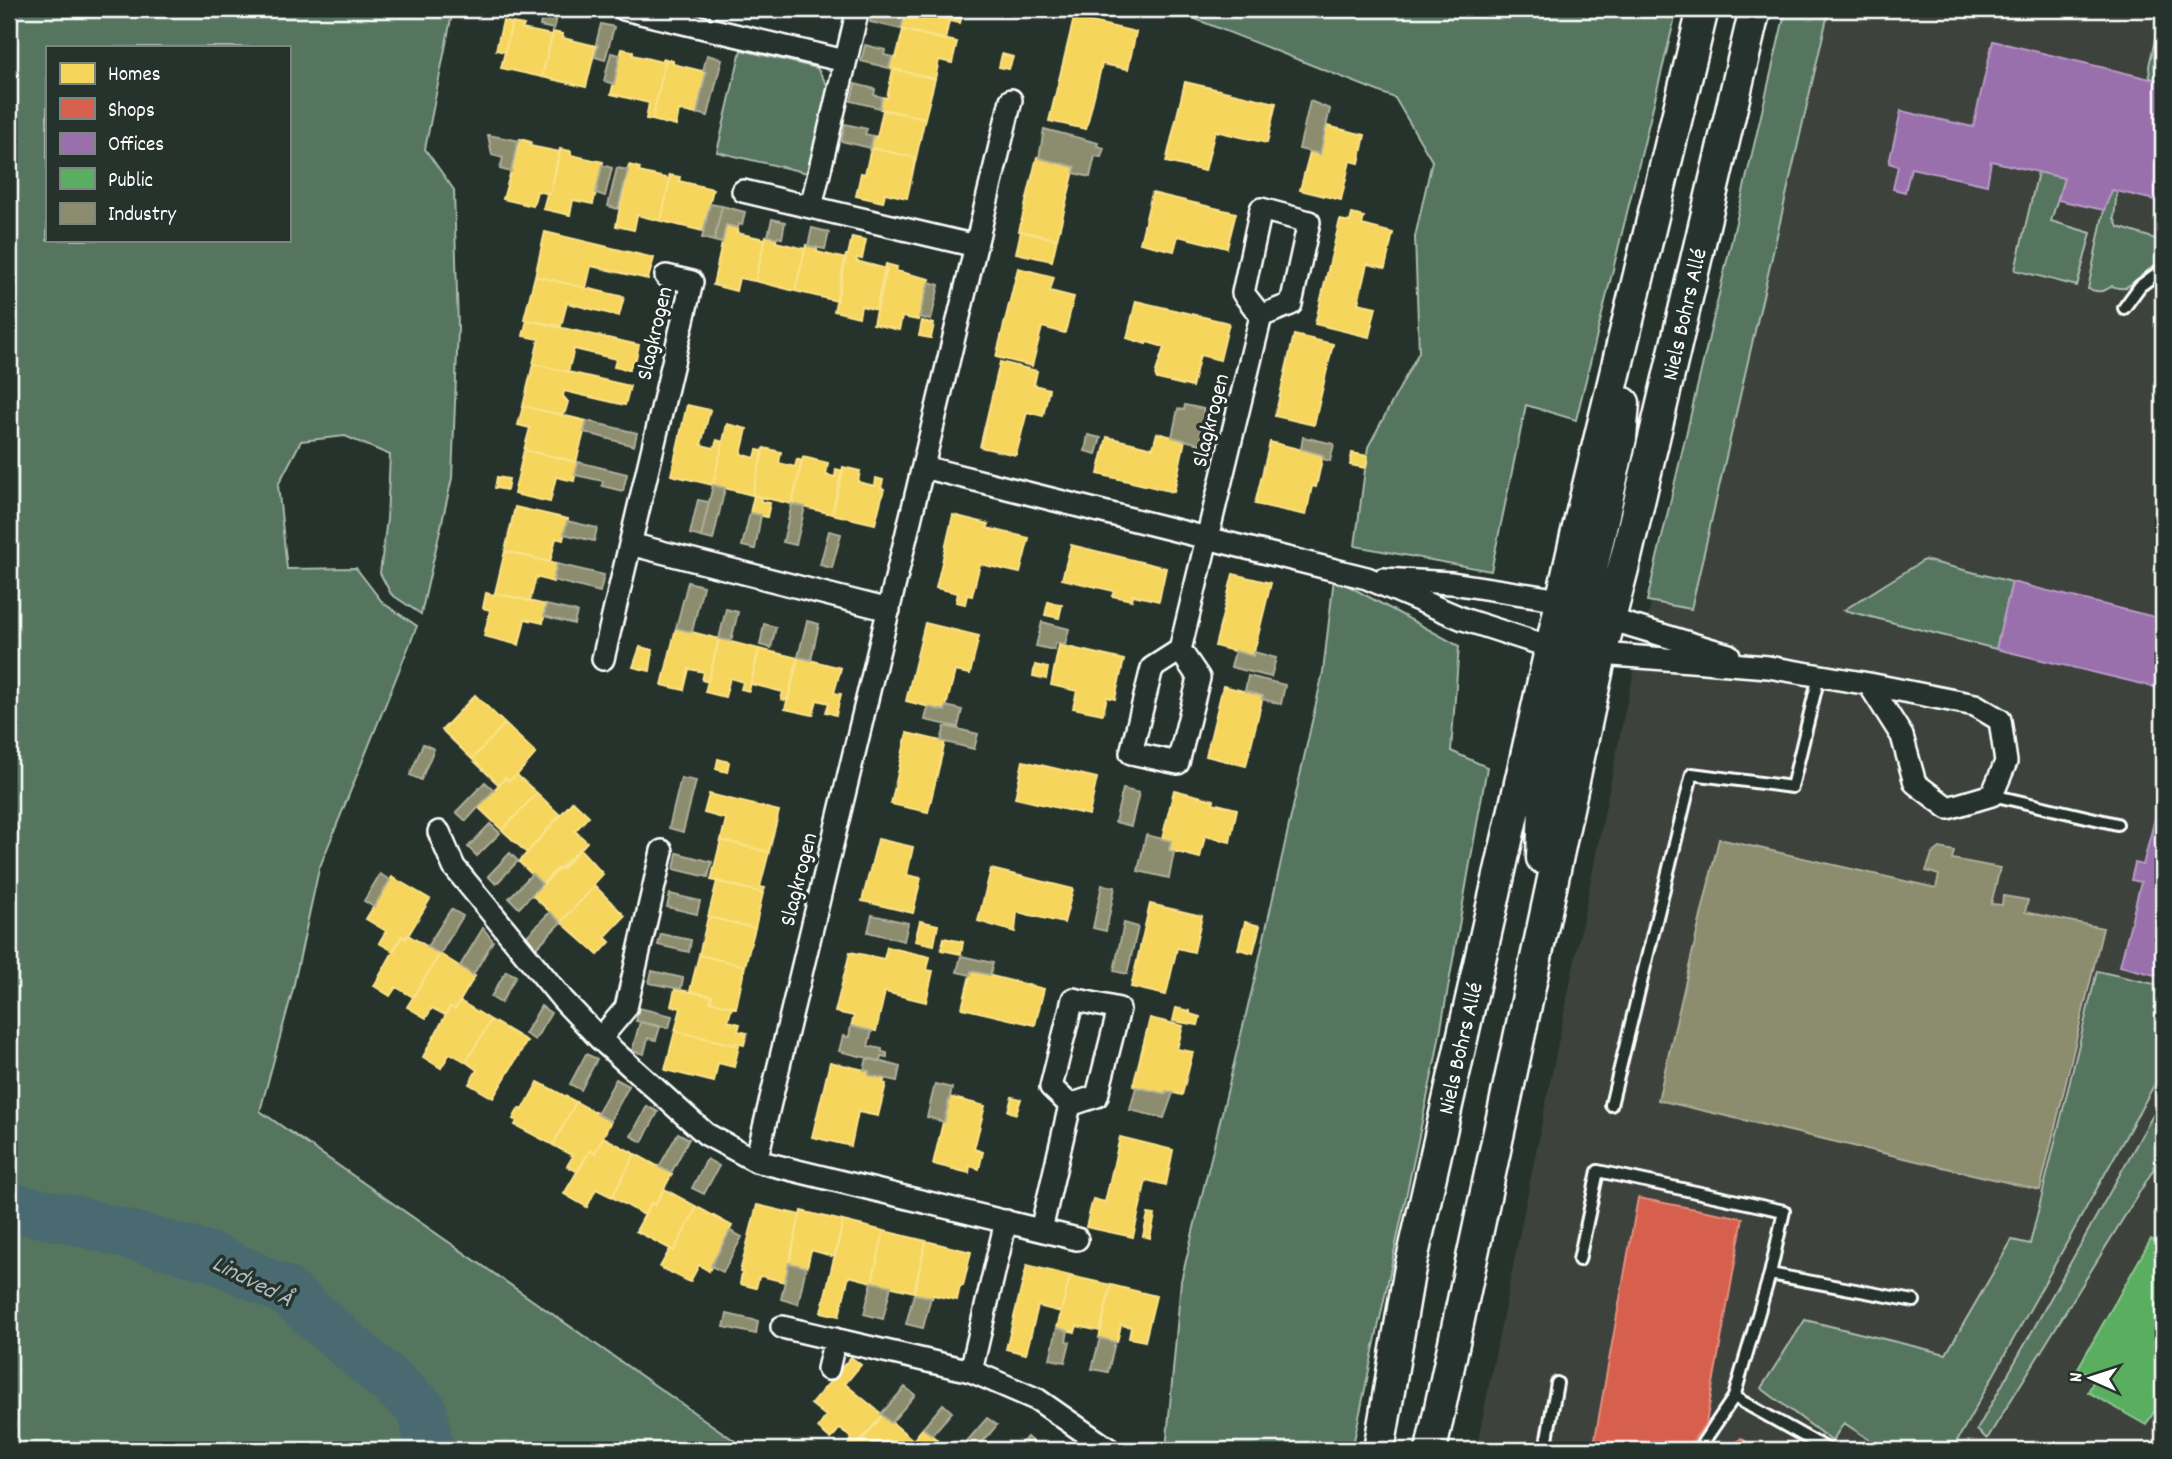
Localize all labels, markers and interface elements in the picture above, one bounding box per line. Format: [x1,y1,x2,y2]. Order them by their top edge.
legend [46,46,290,242]
text: Homes [108,61,161,91]
text: Shops [108,97,155,127]
text: Offices [108,131,164,161]
text: Public [108,167,153,197]
text: Industry [108,201,176,231]
street label: Niels Bohrs Allé [1655,245,1718,384]
street label: Slagkrogen [630,284,683,384]
street label: Slagkrogen [1185,371,1240,471]
street label: Slagkrogen [773,830,828,930]
street label: Niels Bohrs Allé [1431,979,1494,1118]
water label: Lindved Å [205,1248,299,1318]
north arrow [2056,1344,2126,1414]
text: N [2064,1372,2091,1383]

